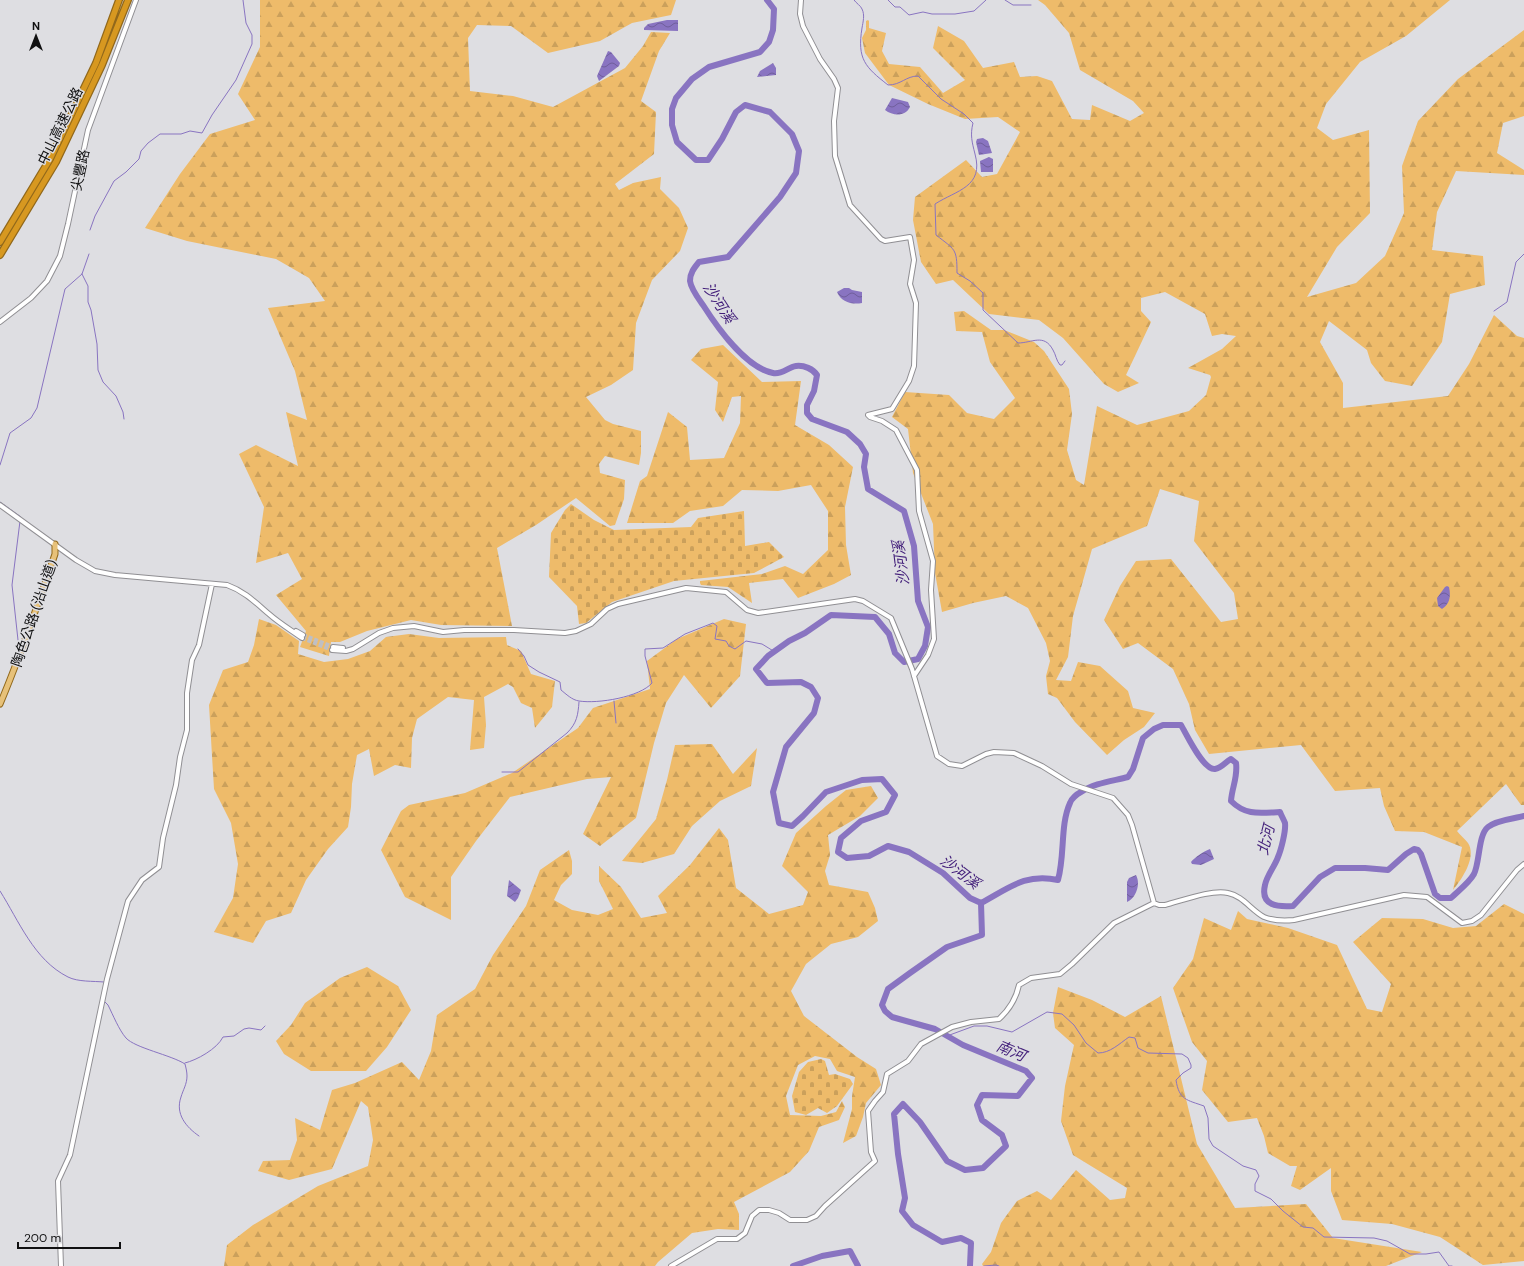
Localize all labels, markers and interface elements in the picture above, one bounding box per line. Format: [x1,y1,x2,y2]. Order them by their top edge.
north arrow [16,16,56,56]
text: N [32,19,40,33]
street label: 中山高速公路 [33,84,87,168]
street label: 尖豐路 [67,148,93,192]
water label: 沙河溪 [698,279,741,329]
water label: 沙河溪 [888,537,914,587]
street label: 陶色公路 (沿山道) [7,557,61,669]
water label: 北河 [1253,820,1280,857]
water label: 沙河溪 [936,850,986,895]
water label: 南河 [993,1036,1031,1067]
scale bar [18,1224,120,1250]
text: 200 m [24,1230,61,1246]

